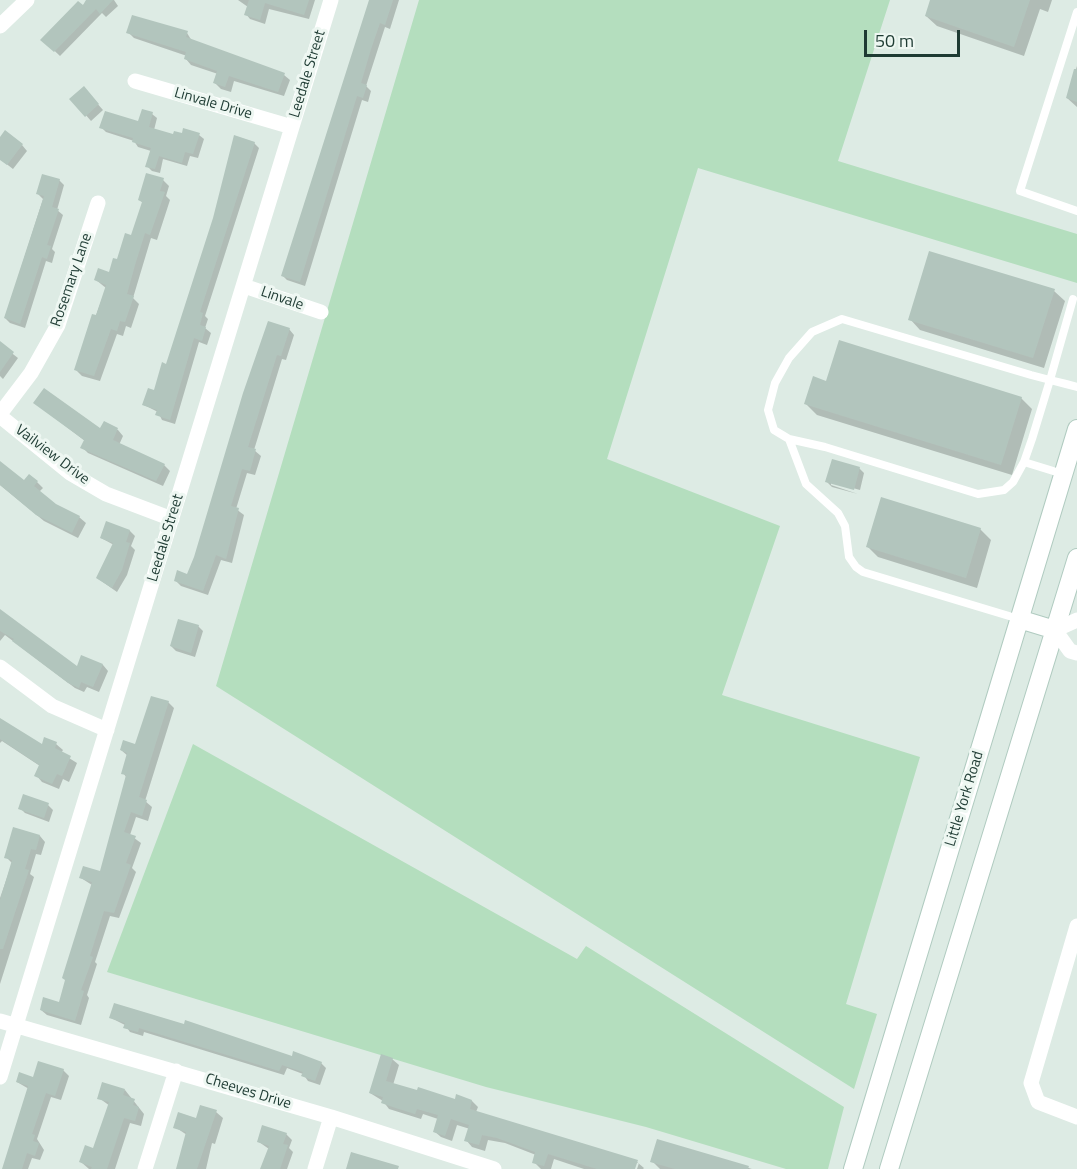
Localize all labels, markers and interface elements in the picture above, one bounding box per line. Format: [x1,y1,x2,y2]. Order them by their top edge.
scale bar [867,18,963,56]
text: 50 m [875,27,914,54]
street label: Leedale Street [286,28,330,120]
street label: Linvale Drive [172,84,254,124]
street label: Rosemary Lane [48,231,96,329]
street label: Linvale [258,283,306,315]
street label: Vailview Drive [11,421,93,489]
street label: Leedale Street [144,492,188,584]
street label: Little York Road [942,749,988,849]
street label: Cheeves Drive [203,1070,293,1114]

